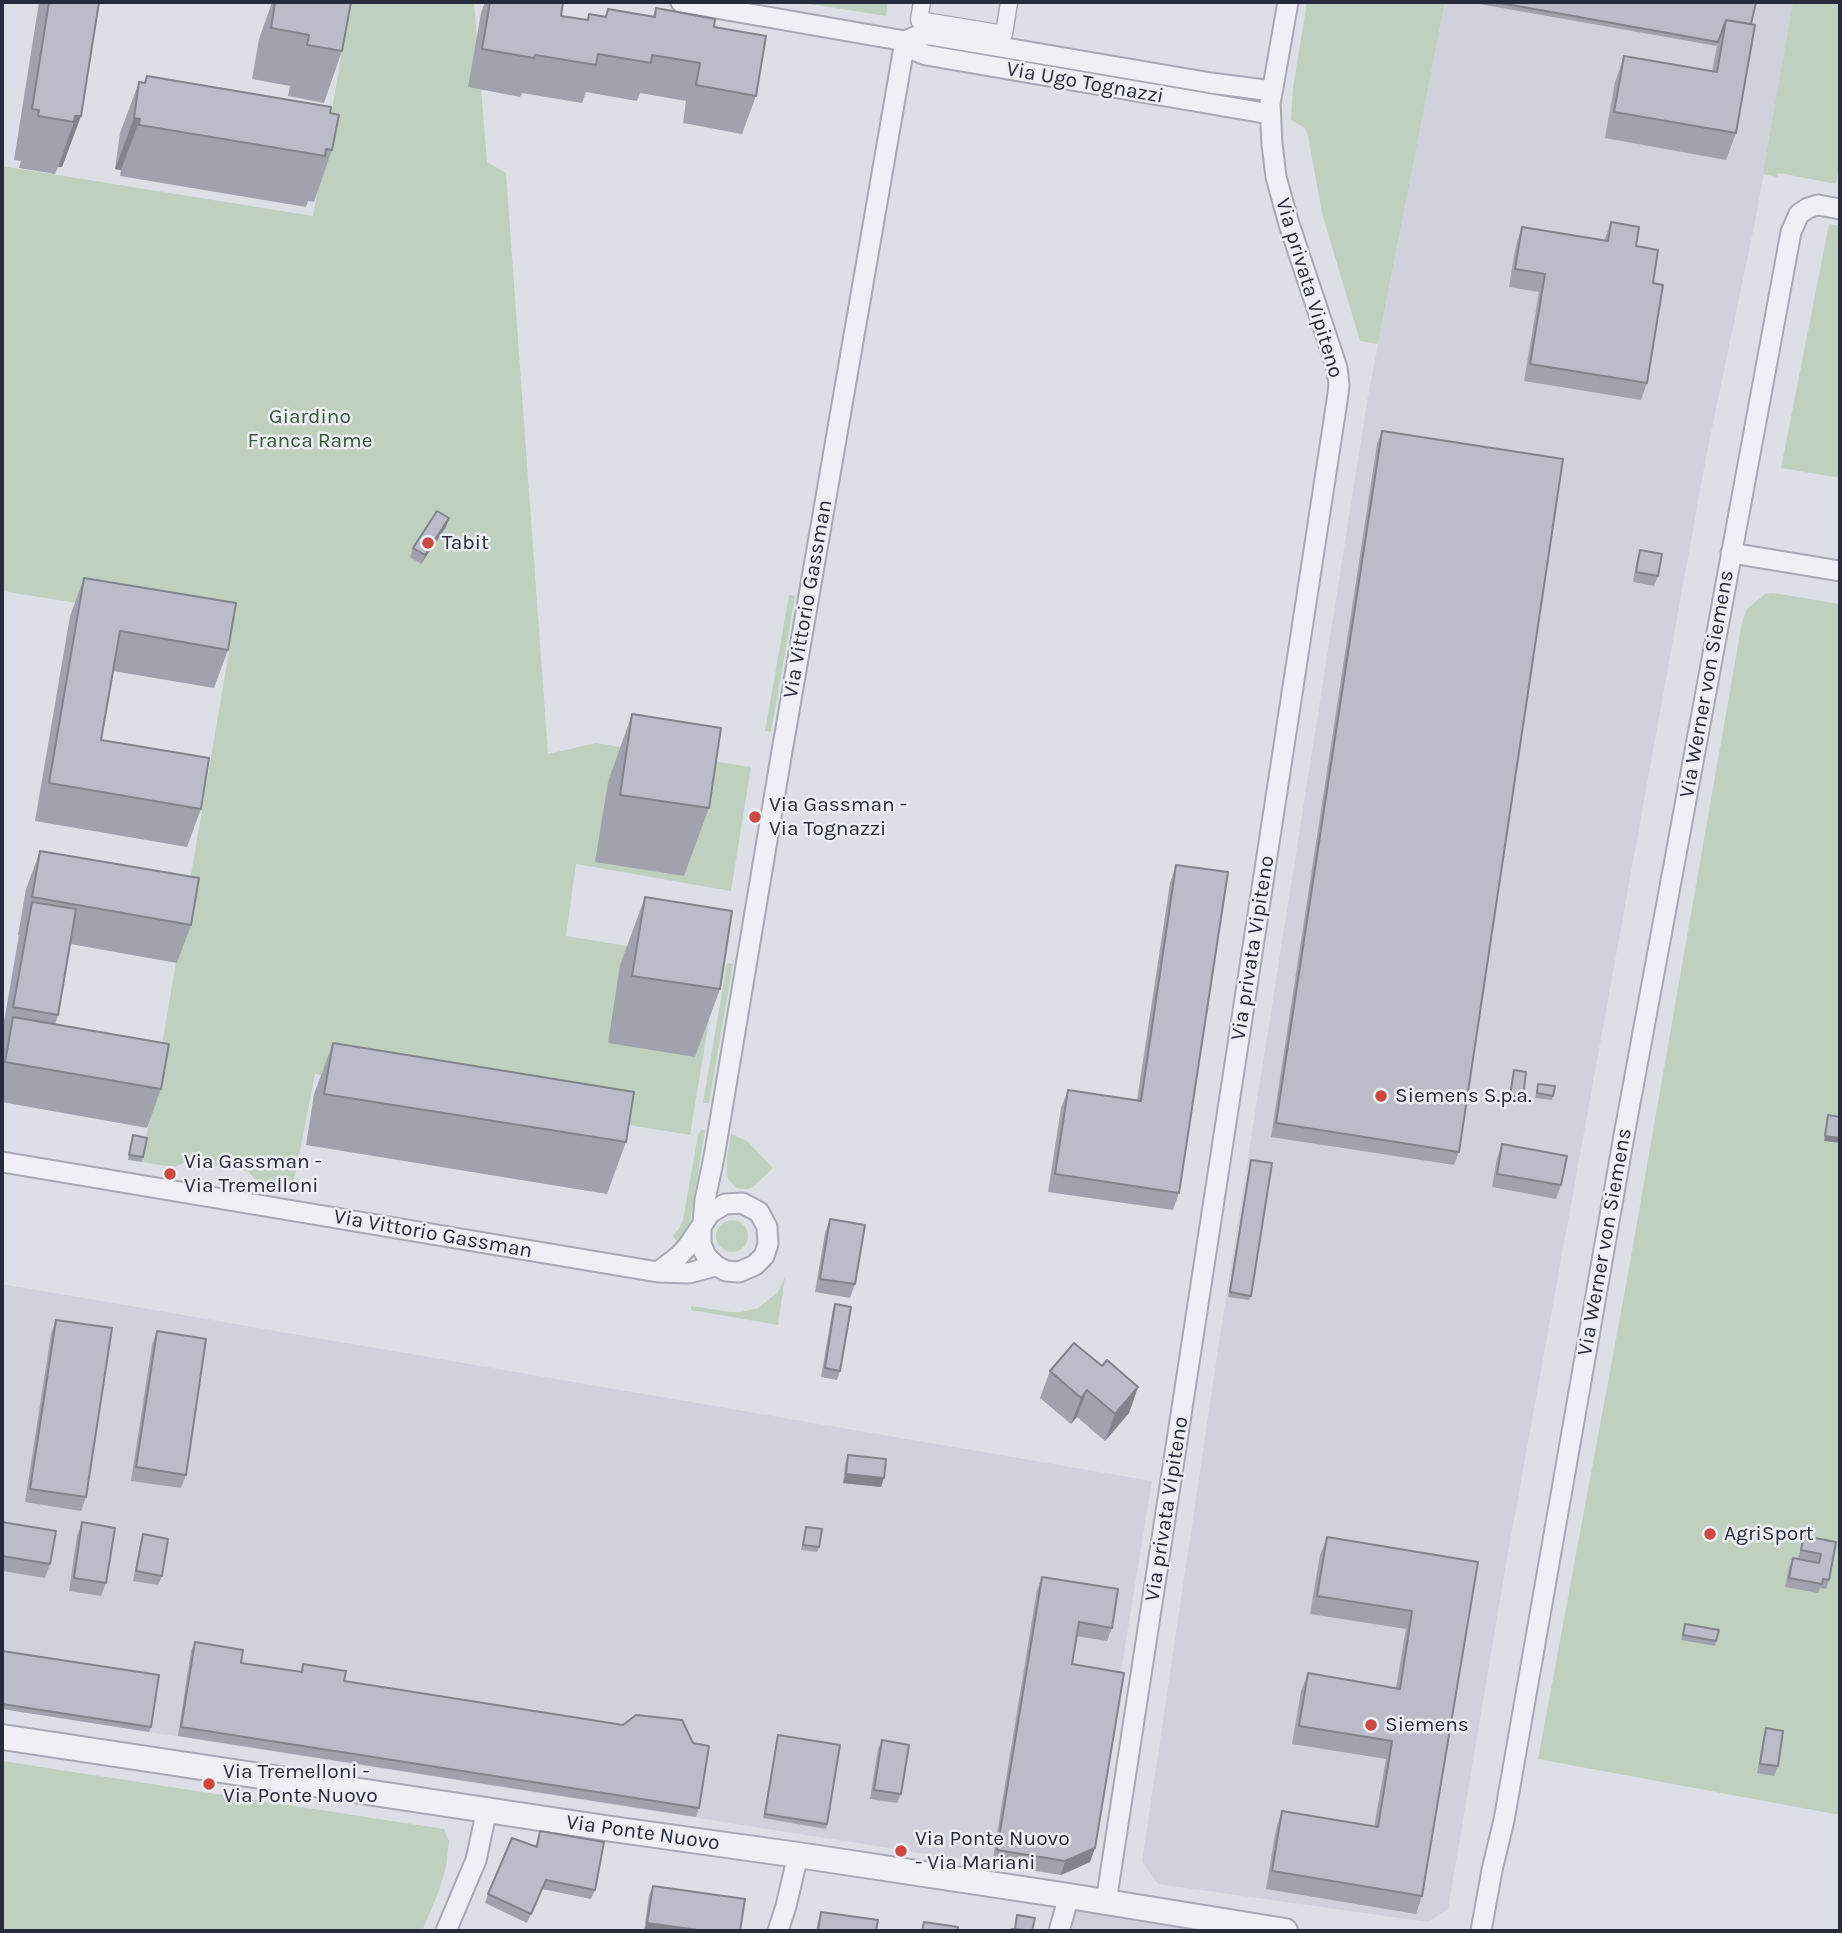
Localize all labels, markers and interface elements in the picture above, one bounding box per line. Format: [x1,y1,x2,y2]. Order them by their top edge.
street label: Via Ugo Tognazzi [1004,57,1166,109]
street label: Via privata Vipiteno [1270,195,1348,381]
park label: Giardino Franca Rame [247,404,373,454]
street label: Via Vittorio Gassman [778,498,838,700]
place label: Tabit [442,530,489,556]
marker: Tabit [420,535,436,551]
street label: Via Werner von Siemens [1675,568,1739,800]
place label: Via Gassman - Via Tognazzi [769,792,907,842]
marker: Via Gassman - Via Tognazzi [747,809,763,825]
street label: Via privata Vipiteno [1226,854,1280,1042]
place label: Siemens S.p.a. [1395,1083,1532,1109]
marker: Siemens S.p.a. [1373,1088,1389,1104]
street label: Via Werner von Siemens [1573,1126,1637,1358]
place label: Via Gassman - Via Tremelloni [184,1149,322,1199]
marker: Via Gassman - Via Tremelloni [162,1166,178,1182]
street label: Via Vittorio Gassman [332,1204,534,1264]
street label: Via privata Vipiteno [1140,1415,1194,1603]
place label: AgriSport [1724,1521,1814,1547]
marker: AgriSport [1702,1526,1718,1542]
place label: Siemens [1385,1712,1469,1738]
marker: Siemens [1363,1717,1379,1733]
place label: Via Tremelloni - Via Ponte Nuovo [223,1759,378,1809]
marker: Via Tremelloni - Via Ponte Nuovo [201,1776,217,1792]
street label: Via Ponte Nuovo [565,1810,721,1856]
place label: Via Ponte Nuovo - Via Mariani [915,1826,1070,1876]
marker: Via Ponte Nuovo - Via Mariani [893,1843,909,1859]

